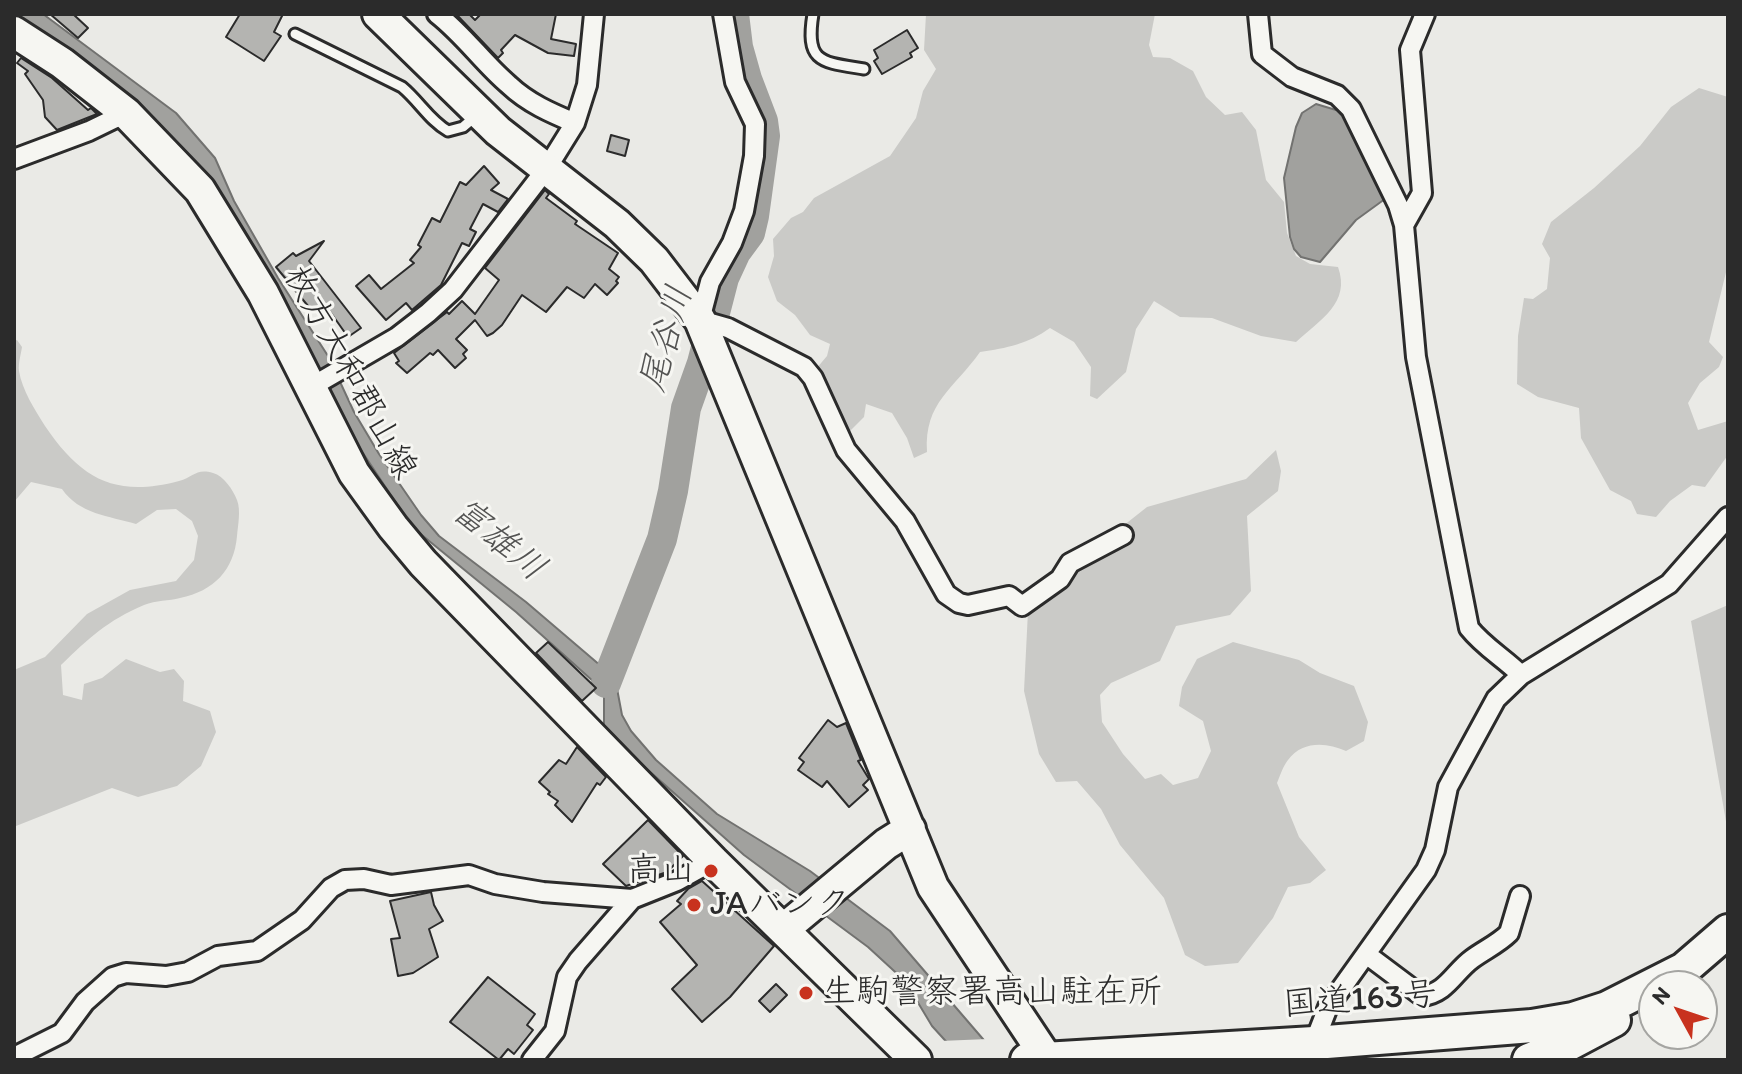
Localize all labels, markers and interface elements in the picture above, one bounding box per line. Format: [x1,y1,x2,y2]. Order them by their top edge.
street label: 枚方大和郡山線 [273,259,425,487]
water label: 尾谷川 [632,281,704,397]
water label: 富雄川 [442,490,554,592]
place label: 高山 [627,851,695,891]
marker: 高山 [702,862,720,880]
place label: JAバンク [710,885,850,925]
marker: JAバンク [685,896,703,914]
north arrow [1638,970,1718,1050]
place label: 生駒警察署高山駐在所 [822,973,1162,1013]
street label: 国道163号 [1282,975,1438,1027]
text: N [1646,981,1676,1010]
marker: 生駒警察署高山駐在所 [797,984,815,1002]

